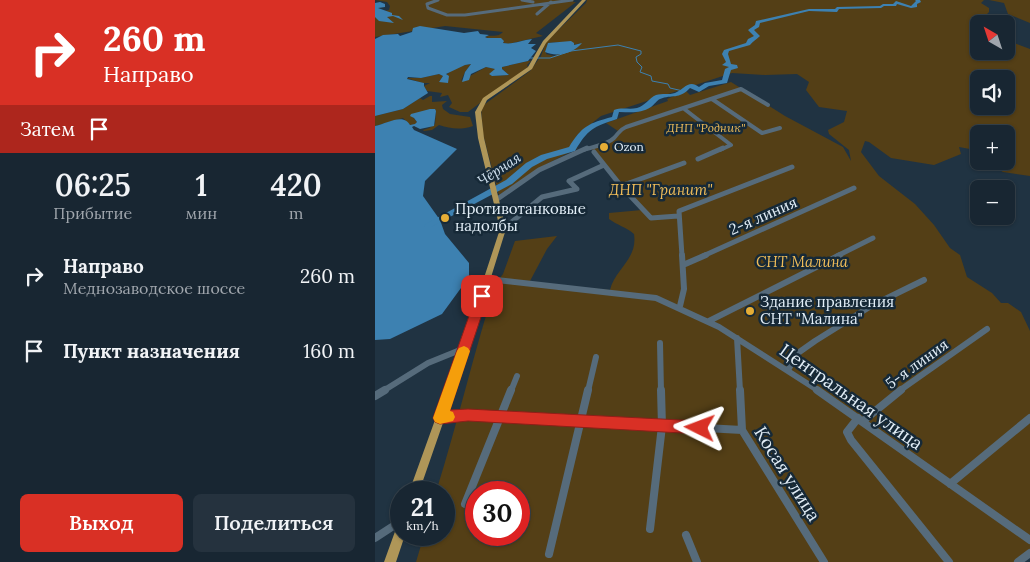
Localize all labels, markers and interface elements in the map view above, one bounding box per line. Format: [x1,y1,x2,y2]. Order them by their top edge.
north arrow [970,15,1015,60]
map controls [970,15,1015,225]
text: 260 m [103,16,205,61]
icon: right [20,20,85,85]
text: Направо [103,60,194,88]
button: sound [970,70,1015,115]
icon: arrive [85,115,113,143]
text: Затем [20,117,75,141]
park label: ДНП "Родник" [666,120,745,135]
button: + [970,125,1015,170]
place label: Ozon [614,139,644,154]
marker: Ozon [598,141,610,153]
water label: Чёрная [474,148,524,190]
text: 06:25 [55,166,131,204]
text: 1 [195,166,207,204]
text: 420 [270,166,322,204]
park label: ДНП "Гранит" [608,180,713,199]
button: − [970,180,1015,225]
street label: 2-я линия [726,192,800,239]
place label: Противотанковые надолбы [455,199,586,235]
text: Прибытие [53,203,132,223]
text: мин [185,203,217,223]
text: m [289,203,303,223]
marker: Противотанковые надолбы [439,212,451,224]
park label: СНТ Малина [756,252,849,271]
text: Направо [63,254,144,278]
icon: right [20,262,48,290]
text: 260 m [300,264,355,288]
pin [461,275,503,317]
text: Меднозаводское шоссе [63,278,245,298]
icon: arrive [468,282,496,310]
place label: Здание правления СНТ "Малина" [760,292,894,328]
marker: Здание правления СНТ "Малина" [744,305,756,317]
street label: 5-я линия [882,335,952,393]
icon: arrive [20,337,48,365]
street label: Центральная улица [775,338,927,455]
text: Пункт назначения [63,339,240,363]
text: 160 m [303,339,355,363]
position arrow [673,401,725,453]
street label: Косая улица [749,422,826,525]
speed limit sign: 30 [465,481,530,546]
text: 21 [411,491,434,523]
button: Выход [20,494,183,552]
button: Поделиться [193,494,355,552]
text: km/h [406,518,439,533]

